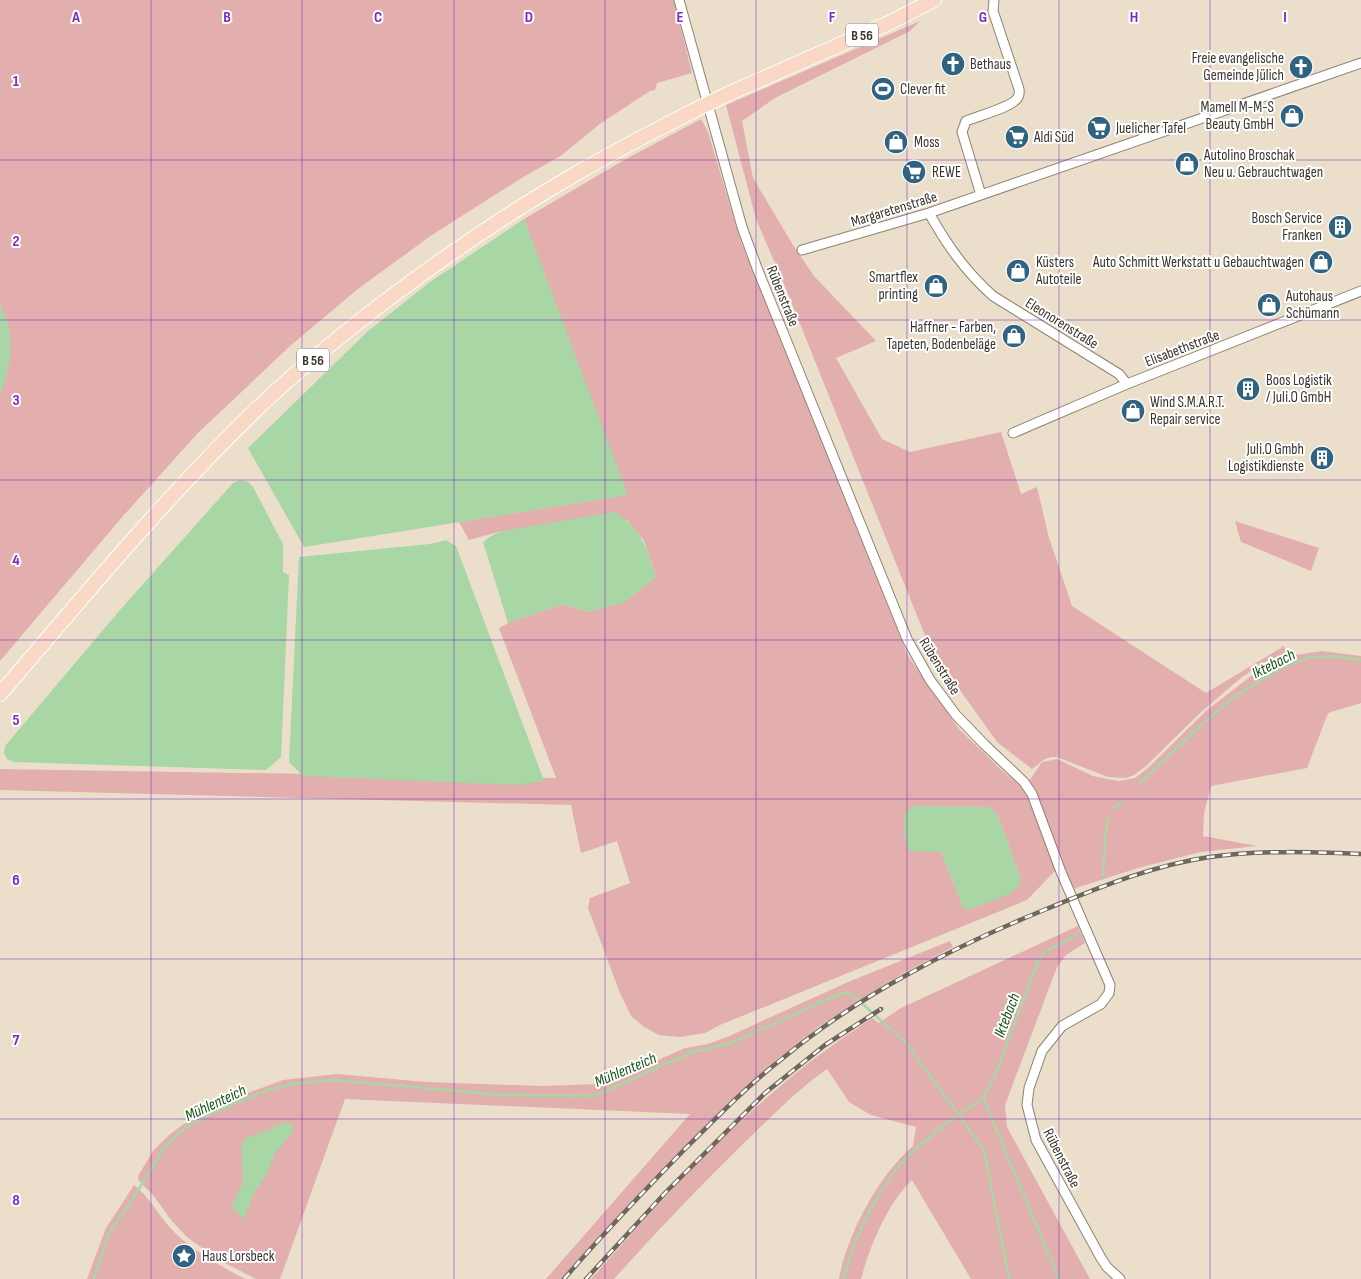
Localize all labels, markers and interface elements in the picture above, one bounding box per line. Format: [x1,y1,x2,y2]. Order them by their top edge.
text: A [71,8,80,27]
text: B [223,8,231,27]
text: C [374,8,382,27]
text: D [525,8,533,27]
text: E [677,8,684,27]
text: F [829,8,836,27]
text: G [979,8,987,27]
text: H [1130,8,1138,27]
text: I [1283,8,1287,27]
road number: B 56 [846,24,878,46]
place label: Freie evangelische Gemeinde Jülich [1192,49,1284,85]
church icon: Bethaus [940,51,966,77]
church icon: Freie evangelische Gemeinde Jülich [1288,54,1314,80]
place label: Bethaus [970,55,1011,74]
text: 1 [13,72,20,91]
sports icon: Clever fit [870,76,896,102]
place label: Clever fit [900,80,946,99]
place label: Mamell M-M-S Beauty GmbH [1201,98,1274,134]
shop icon: Mamell M-M-S Beauty GmbH [1279,103,1305,129]
supermarket icon: Juelicher Tafel [1086,115,1112,141]
place label: Juelicher Tafel [1115,119,1186,138]
supermarket icon: Aldi Süd [1004,124,1030,150]
place label: Aldi Süd [1033,128,1074,147]
shop icon: Moss [883,129,909,155]
place label: Moss [914,133,940,152]
place label: Autolino Broschak Neu u. Gebrauchtwagen [1203,146,1323,182]
shop icon: Autolino Broschak Neu u. Gebrauchtwagen [1174,151,1200,177]
supermarket icon: REWE [901,159,927,185]
place label: REWE [932,163,961,182]
street label: Margaretenstraße [849,187,940,232]
place label: Bosch Service Franken [1251,209,1322,245]
building icon: Bosch Service Franken [1327,214,1353,240]
text: 2 [12,232,20,251]
shop icon: Auto Schmitt Werkstatt u Gebauchtwagen [1308,249,1334,275]
place label: Küsters Autoteile [1035,253,1081,289]
place label: Auto Schmitt Werkstatt u Gebauchtwagen [1092,253,1304,272]
shop icon: Küsters Autoteile [1005,258,1031,284]
street label: Rübenstraße [762,263,803,329]
place label: Smartflex printing [869,268,918,304]
shop icon: Smartflex printing [923,273,949,299]
place label: Autohaus Schümann [1285,287,1339,323]
shop icon: Autohaus Schümann [1256,292,1282,318]
street label: Eleonorenstraße [1022,294,1102,353]
place label: Haffner - Farben, Tapeten, Bodenbeläge [886,318,996,354]
shop icon: Haffner - Farben, Tapeten, Bodenbeläge [1001,323,1027,349]
street label: Elisabethstraße [1142,326,1222,371]
road number: B 56 [297,348,329,372]
place label: Boos Logistik / Juli.O GmbH [1266,371,1332,407]
building icon: Boos Logistik / Juli.O GmbH [1235,376,1261,402]
text: 3 [12,391,20,410]
place label: Wind S.M.A.R.T. Repair service [1150,393,1225,429]
shop icon: Wind S.M.A.R.T. Repair service [1120,398,1146,424]
place label: Juli.O Gmbh Logistikdienste [1228,440,1304,476]
building icon: Juli.O Gmbh Logistikdienste [1309,445,1335,471]
text: 4 [12,551,20,570]
street label: Rübenstraße [915,634,965,698]
water label: Iktebach [1249,645,1299,683]
text: 5 [12,711,20,730]
text: 6 [12,871,20,890]
water label: Iktebach [990,990,1025,1040]
text: 7 [13,1031,20,1050]
water label: Mühlenteich [592,1049,660,1092]
water label: Mühlenteich [182,1081,249,1126]
street label: Rübenstraße [1039,1125,1085,1191]
text: 8 [12,1191,20,1210]
place icon: Haus Lorsbeck [171,1243,197,1269]
place label: Haus Lorsbeck [202,1247,275,1266]

